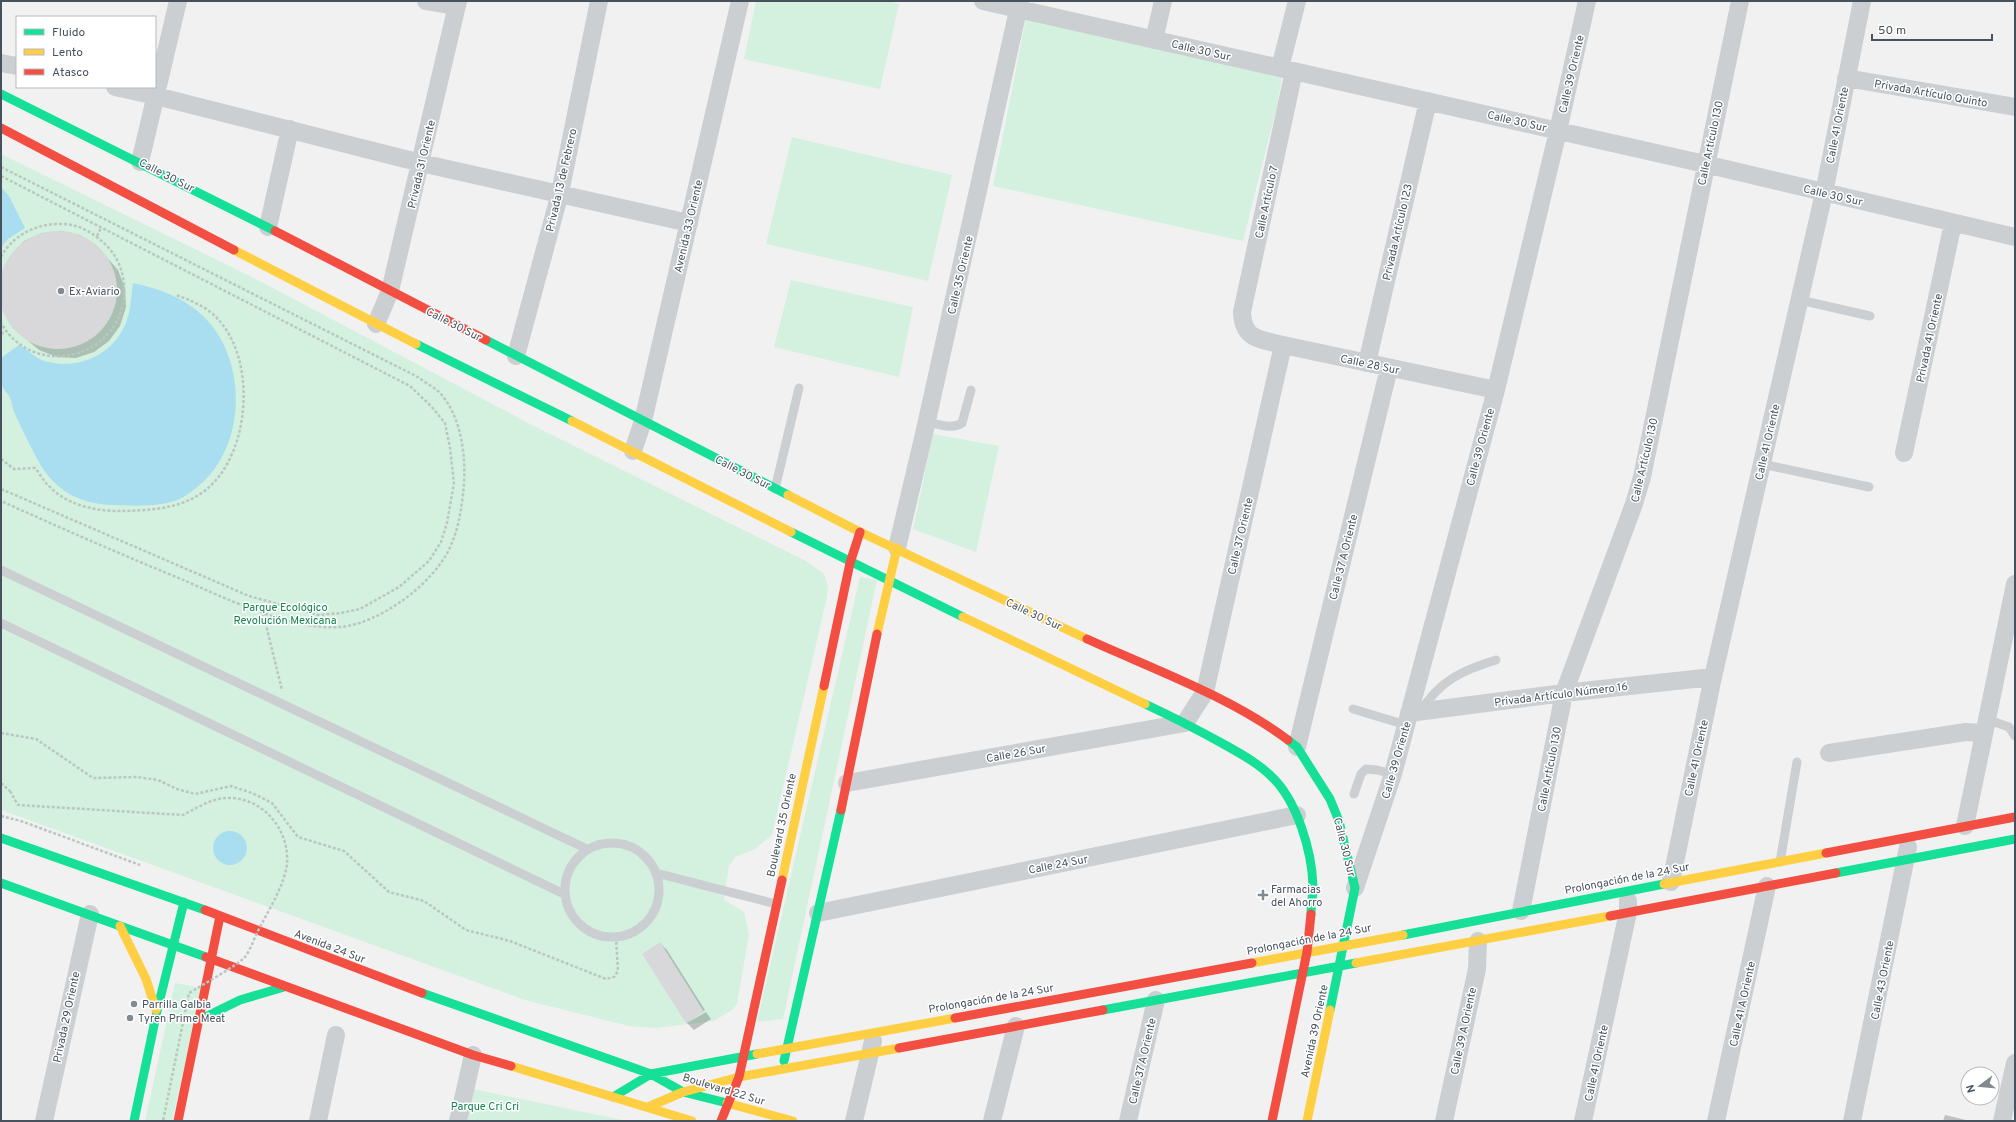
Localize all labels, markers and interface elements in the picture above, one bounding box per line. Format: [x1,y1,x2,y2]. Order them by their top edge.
legend [16,16,156,88]
scale bar [1872,16,1992,42]
text: 50 m [1878,23,1906,39]
text: Fluido [52,25,85,41]
street label: Calle 39 Oriente [1556,34,1588,115]
street label: Calle 30 Sur [1170,37,1233,65]
text: Lento [52,45,83,61]
text: Atasco [52,65,89,81]
street label: Privada Artículo Quinto [1873,77,1989,111]
street label: Calle 41 Oriente [1824,86,1852,165]
street label: Calle Artículo 130 [1695,99,1727,187]
street label: Calle 30 Sur [1486,108,1549,136]
street label: Privada 31 Oriente [405,119,439,210]
street label: Privada 13 de Febrero [543,127,581,233]
street label: Calle 30 Sur [136,156,197,196]
street label: Calle Artículo 7 [1252,164,1282,240]
street label: Avenida 33 Oriente [671,178,706,274]
street label: Privada Artículo 123 [1380,182,1416,282]
street label: Calle 30 Sur [1802,182,1865,210]
street label: Calle 35 Oriente [945,234,977,316]
place label: Ex-Aviario [69,285,120,299]
marker: Ex-Aviario [56,286,66,296]
street label: Privada 41 Oriente [1914,292,1946,384]
street label: Calle 30 Sur [423,305,484,345]
street label: Calle 28 Sur [1339,352,1401,378]
street label: Calle 41 Oriente [1752,403,1784,482]
street label: Calle 39 Oriente [1464,407,1498,488]
street label: Calle Artículo 130 [1628,417,1662,504]
street label: Calle 30 Sur [712,453,773,493]
street label: Calle 37 Oriente [1225,496,1257,576]
street label: Calle 37 A Oriente [1327,513,1361,602]
street label: Calle 30 Sur [1003,596,1065,634]
park label: Parque Ecológico Revolución Mexicana [234,601,337,628]
street label: Privada Artículo Número 16 [1494,680,1629,710]
street label: Calle 41 Oriente [1682,719,1712,798]
street label: Calle 39 Oriente [1379,720,1415,801]
street label: Calle Artículo 130 [1535,725,1565,813]
street label: Calle 26 Sur [985,742,1048,766]
street label: Boulevard 35 Oriente [764,772,800,878]
street label: Calle 30 Sur [1330,816,1358,879]
street label: Calle 24 Sur [1027,852,1090,878]
street label: Prolongación de la 24 Sur [1564,860,1692,898]
place label: Farmacias del Ahorro [1271,883,1322,910]
marker: Farmacias del Ahorro [1258,890,1268,900]
street label: Prolongación de la 24 Sur [1246,921,1374,959]
street label: Avenida 24 Sur [292,927,368,967]
street label: Calle 43 Oriente [1868,939,1898,1021]
street label: Calle 41 A Oriente [1727,960,1759,1048]
street label: Privada 29 Oriente [50,970,83,1064]
street label: Prolongación de la 24 Sur [927,981,1056,1017]
street label: Avenida 39 Oriente [1298,983,1332,1079]
street label: Calle 39 A Oriente [1448,986,1480,1076]
place label: Parrilla Galbia [142,998,211,1012]
marker: Parrilla Galbia [129,999,139,1009]
place label: Tyren Prime Meat [138,1012,225,1026]
marker: Tyren Prime Meat [125,1013,135,1023]
street label: Calle 37 A Oriente [1126,1017,1160,1106]
street label: Calle 41 Oriente [1582,1024,1612,1103]
north arrow [1960,1066,2000,1106]
street label: Boulevard 22 Sur [681,1071,767,1109]
text: N [1964,1083,1979,1094]
park label: Parque Cri Cri [451,1100,519,1114]

